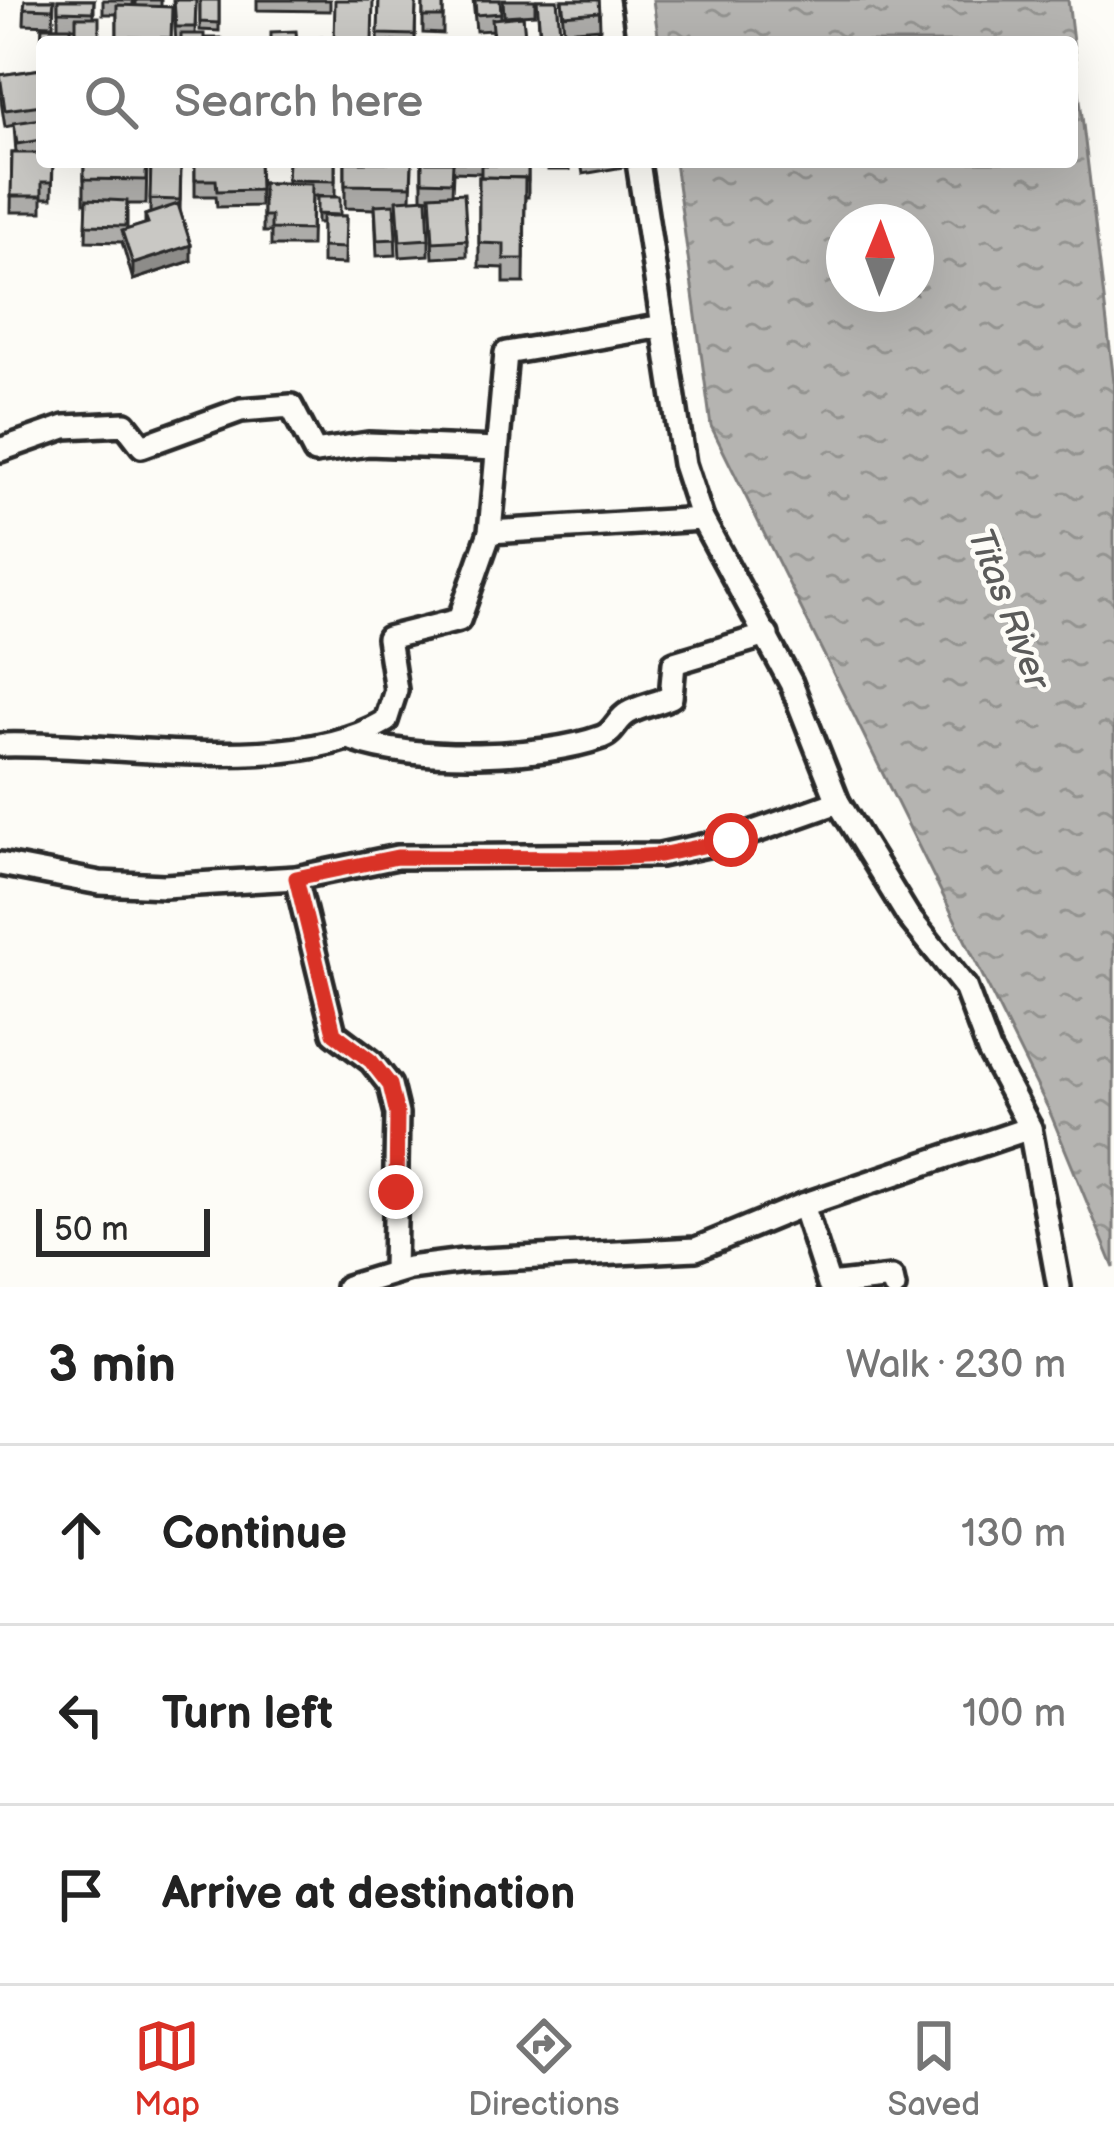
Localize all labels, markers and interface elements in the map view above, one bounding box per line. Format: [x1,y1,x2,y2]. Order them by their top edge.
search box [36,36,1078,168]
icon: search [78,69,144,135]
text: Search here [174,75,423,130]
north arrow [826,204,934,312]
water label: Titas River [957,522,1059,698]
route start [704,813,758,867]
route end [369,1165,423,1219]
scale bar [36,1203,210,1256]
text: 50 m [54,1210,129,1250]
text: 3 min [48,1335,176,1396]
text: Walk · 230 m [845,1342,1066,1389]
icon: ahead [48,1502,114,1568]
text: Continue [162,1507,347,1562]
text: 130 m [961,1511,1066,1558]
icon: left [48,1682,114,1748]
text: Turn left [162,1687,333,1742]
text: 100 m [962,1691,1066,1738]
icon: arrive [48,1862,114,1928]
text: Arrive at destination [162,1867,575,1922]
tab: Map [134,2013,200,2125]
tab: Directions [468,2013,620,2125]
tab: Saved [887,2013,980,2125]

